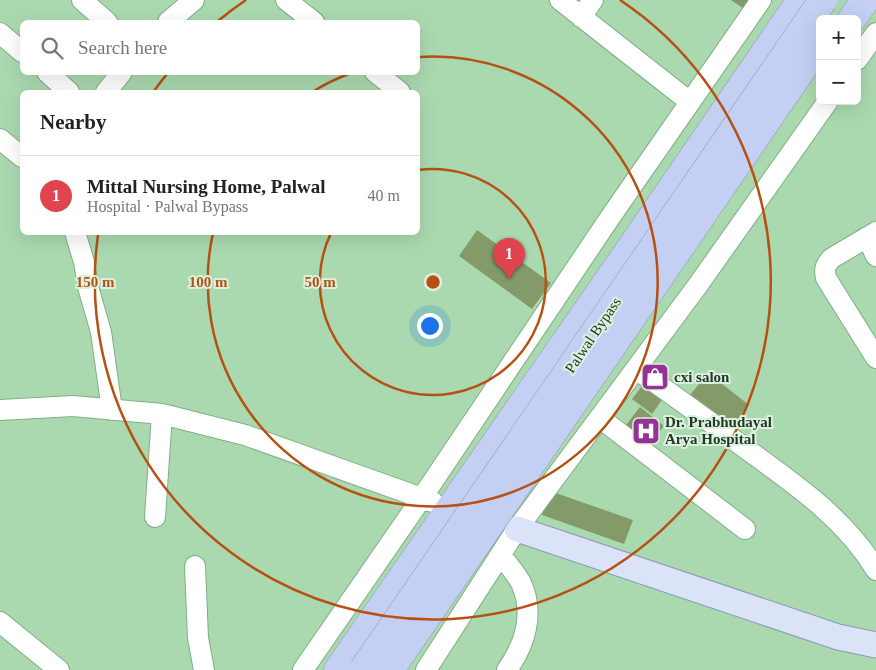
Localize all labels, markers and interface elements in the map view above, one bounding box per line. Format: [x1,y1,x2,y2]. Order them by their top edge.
map controls [816,15,861,105]
button: + [816,15,861,60]
search box [20,20,420,75]
icon: search [38,34,66,62]
text: Search here [78,37,167,58]
button: − [816,60,861,105]
text: Nearby [40,110,107,134]
text: Mittal Nursing Home, Palwal [87,176,326,197]
text: 1 [52,187,60,204]
text: 40 m [368,187,400,204]
text: Hospital · Palwal Bypass [87,198,248,215]
pin: 1 [493,238,525,279]
centre of rings [424,273,442,291]
text: 150 m [76,274,115,290]
text: 100 m [189,274,228,290]
text: 50 m [304,274,336,290]
street label: Palwal Bypass [562,294,624,376]
your location [417,313,443,339]
shop icon: cxi salon [640,362,670,392]
place label: cxi salon [674,369,730,385]
place label: Dr. Prabhudayal Arya Hospital [665,414,772,447]
hospital icon: Dr. Prabhudayal Arya Hospital [631,416,661,446]

